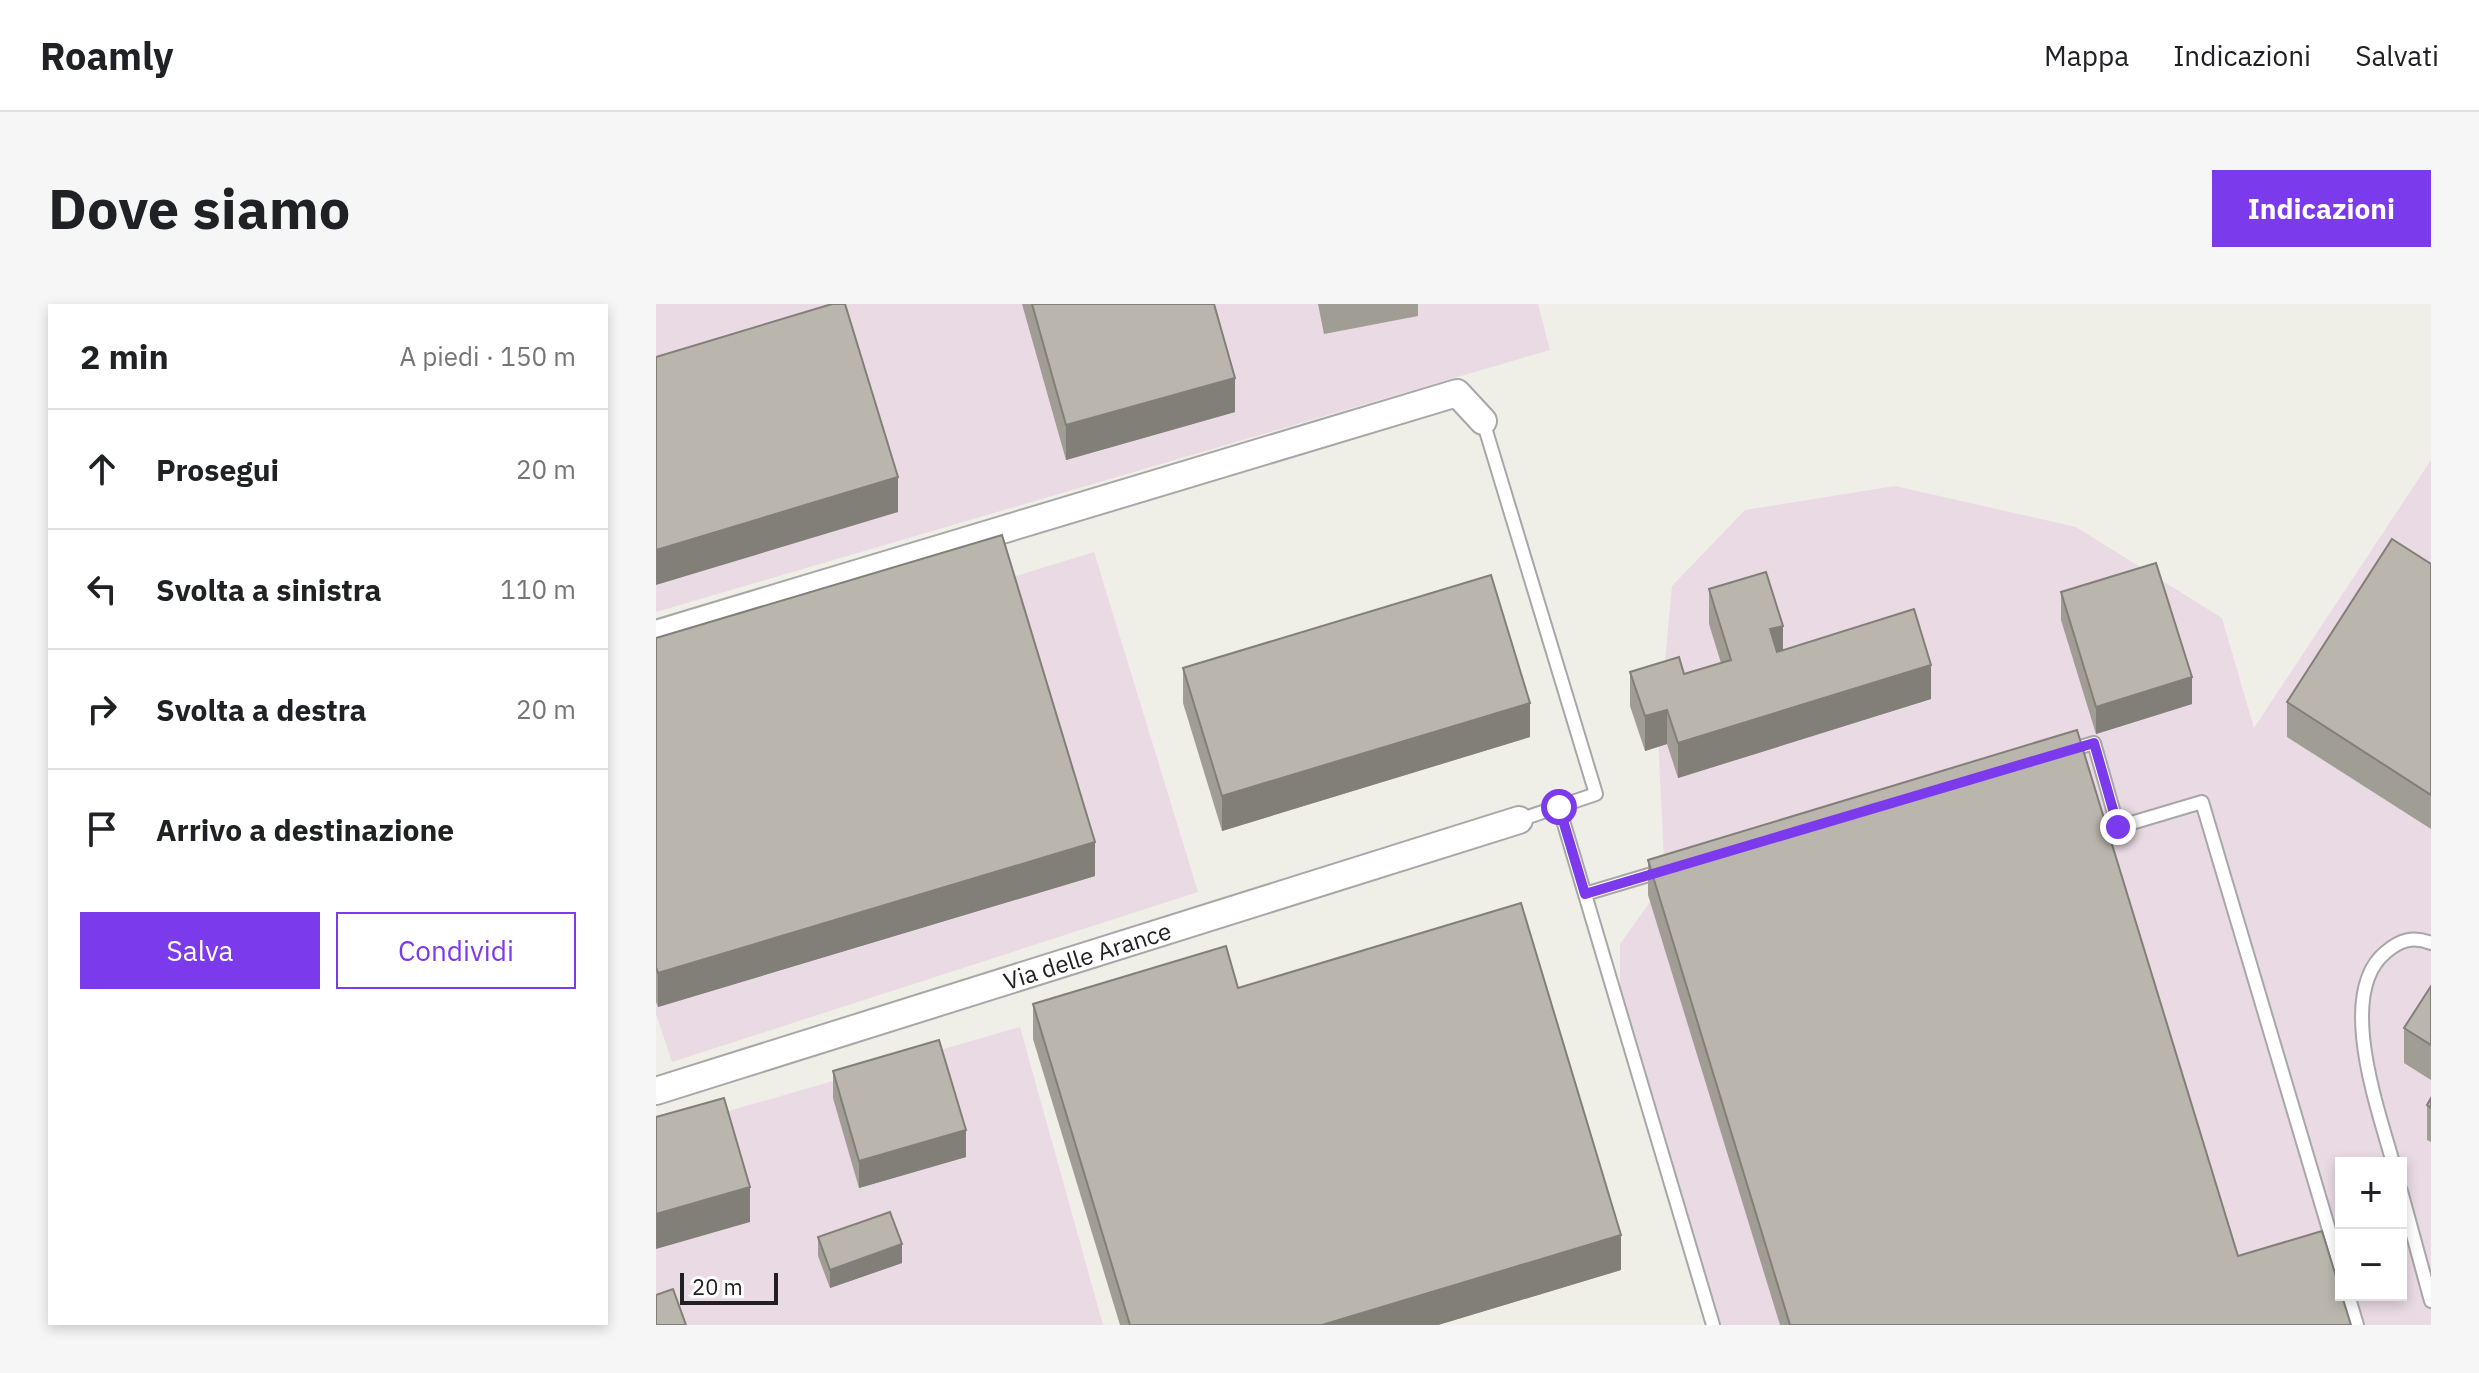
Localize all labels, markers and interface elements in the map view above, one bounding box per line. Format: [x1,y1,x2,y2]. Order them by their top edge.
text: Roamly [40,31,174,80]
text: Mappa [2044,37,2129,74]
text: Indicazioni [2173,37,2311,74]
text: Salvati [2355,37,2439,74]
button: Indicazioni [2212,170,2431,247]
text: Dove siamo [48,172,350,244]
text: 2 min [80,334,169,378]
text: A piedi · 150 m [399,339,576,373]
icon: ahead [80,447,124,491]
text: Prosegui [156,450,279,489]
text: 20 m [516,452,576,486]
icon: left [80,567,124,611]
text: Svolta a sinistra [156,570,382,609]
text: 110 m [500,572,576,606]
icon: right [80,687,124,731]
text: Svolta a destra [156,690,367,729]
text: 20 m [516,692,576,726]
route start [1541,789,1577,825]
icon: arrive [80,807,124,851]
route end [2100,809,2136,845]
text: Arrivo a destinazione [156,810,454,849]
button: Salva [80,912,320,989]
button: Condividi [336,912,576,989]
street label: Via delle Arance [1000,914,1175,997]
map controls [2335,1157,2407,1301]
button: + [2335,1157,2407,1229]
button: − [2335,1229,2407,1301]
scale bar [680,1269,778,1305]
text: 20 m [692,1272,743,1301]

